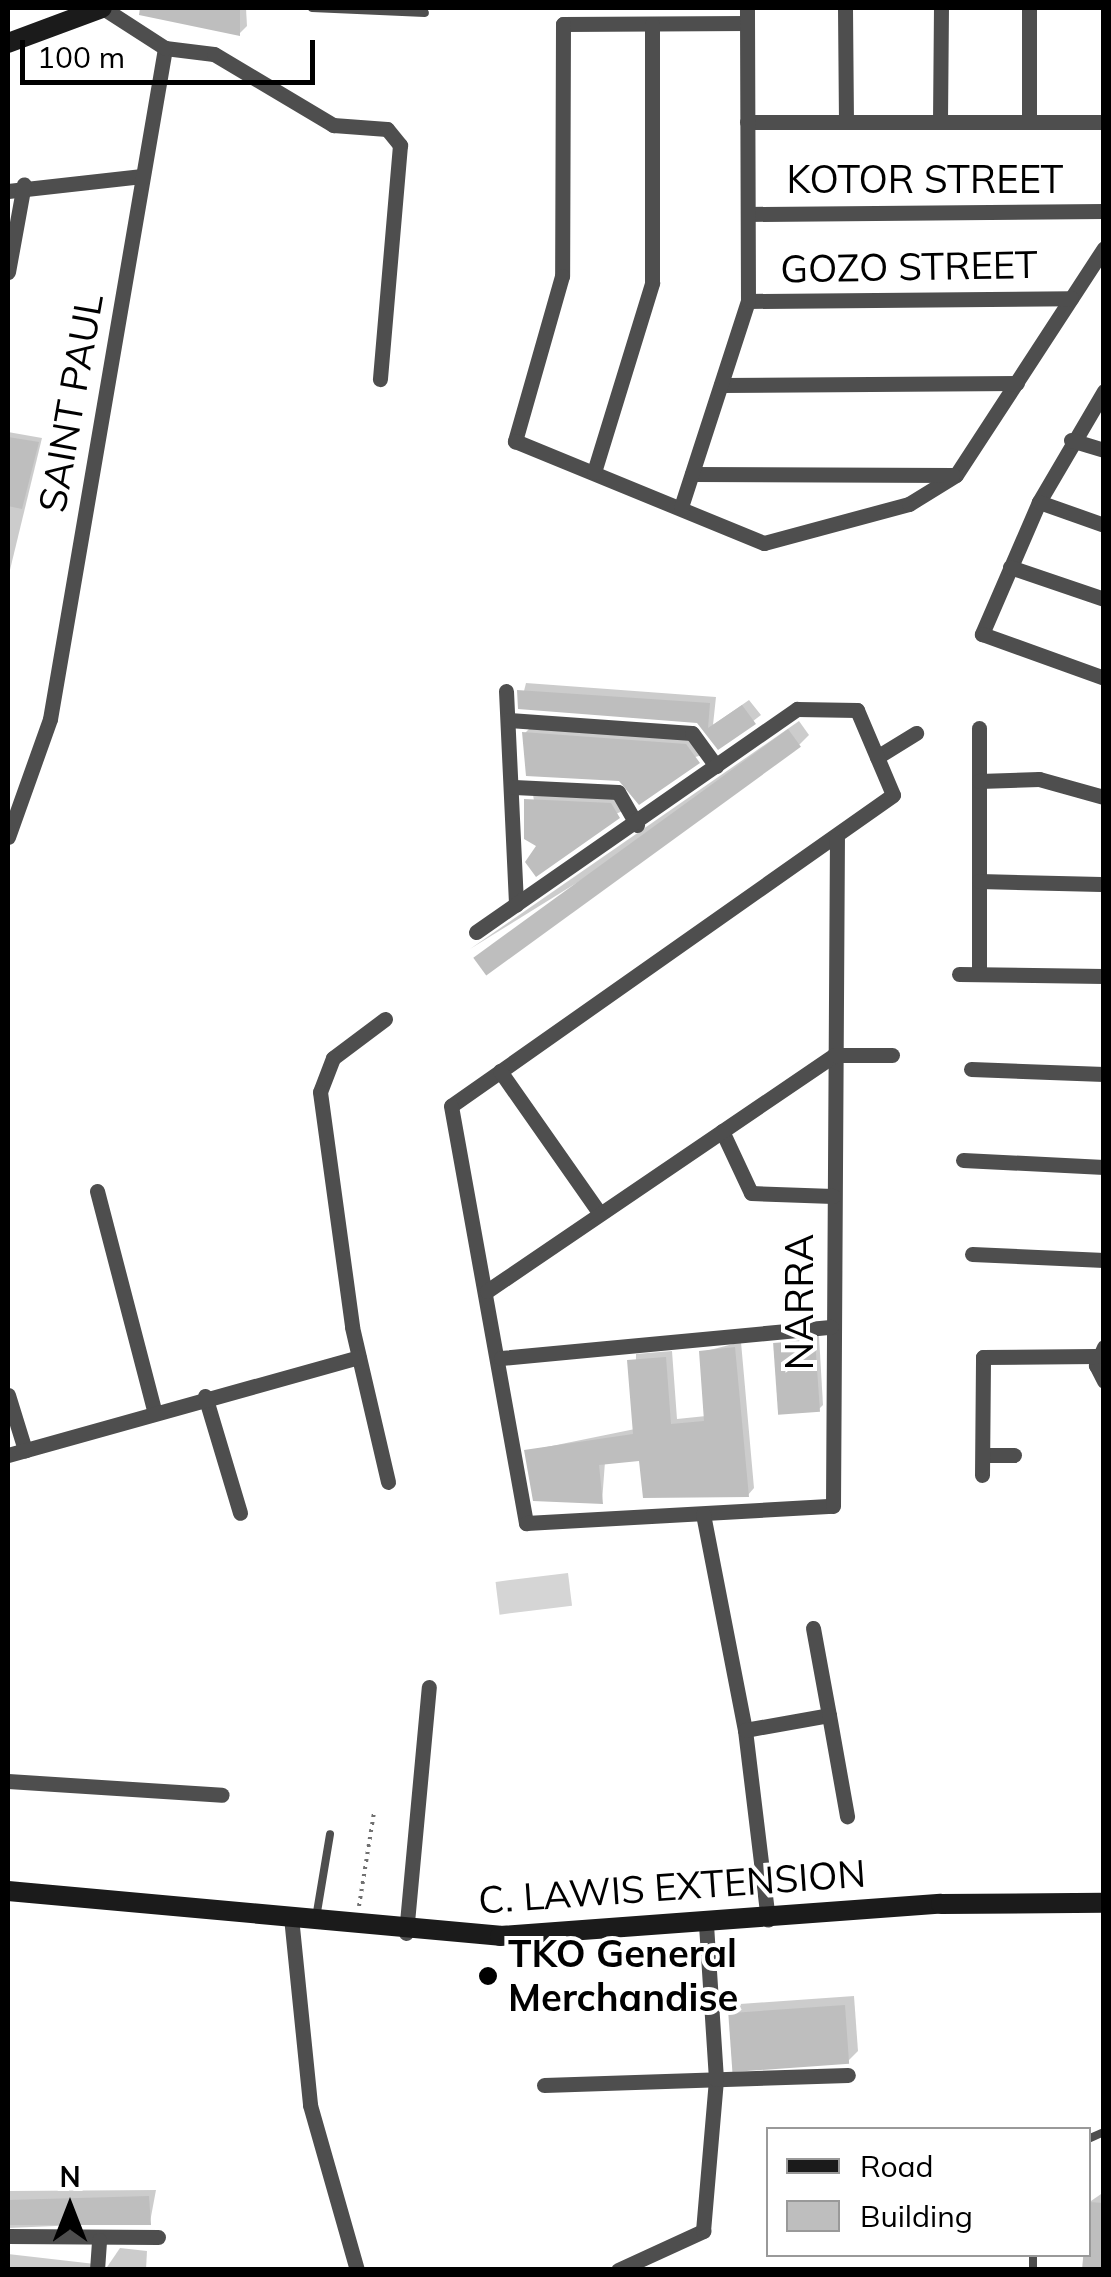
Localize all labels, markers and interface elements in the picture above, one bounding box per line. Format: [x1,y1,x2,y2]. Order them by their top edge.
scale bar [25,20,320,82]
text: 100 m [37,38,125,76]
street label: KOTOR STREET [787,157,1063,203]
street label: GOZO STREET [780,242,1038,292]
street label: SAINT PAUL [29,290,113,516]
street label: NARRA [777,1234,823,1370]
street label: C. LAWIS EXTENSION [477,1851,867,1923]
place label: TKO General Merchandise [508,1931,738,2020]
marker: TKO General Merchandise [477,1965,499,1987]
legend [766,2127,1091,2257]
text: Road [860,2147,934,2185]
north arrow [20,2157,120,2257]
text: N [59,2159,81,2194]
text: Building [860,2197,973,2235]

